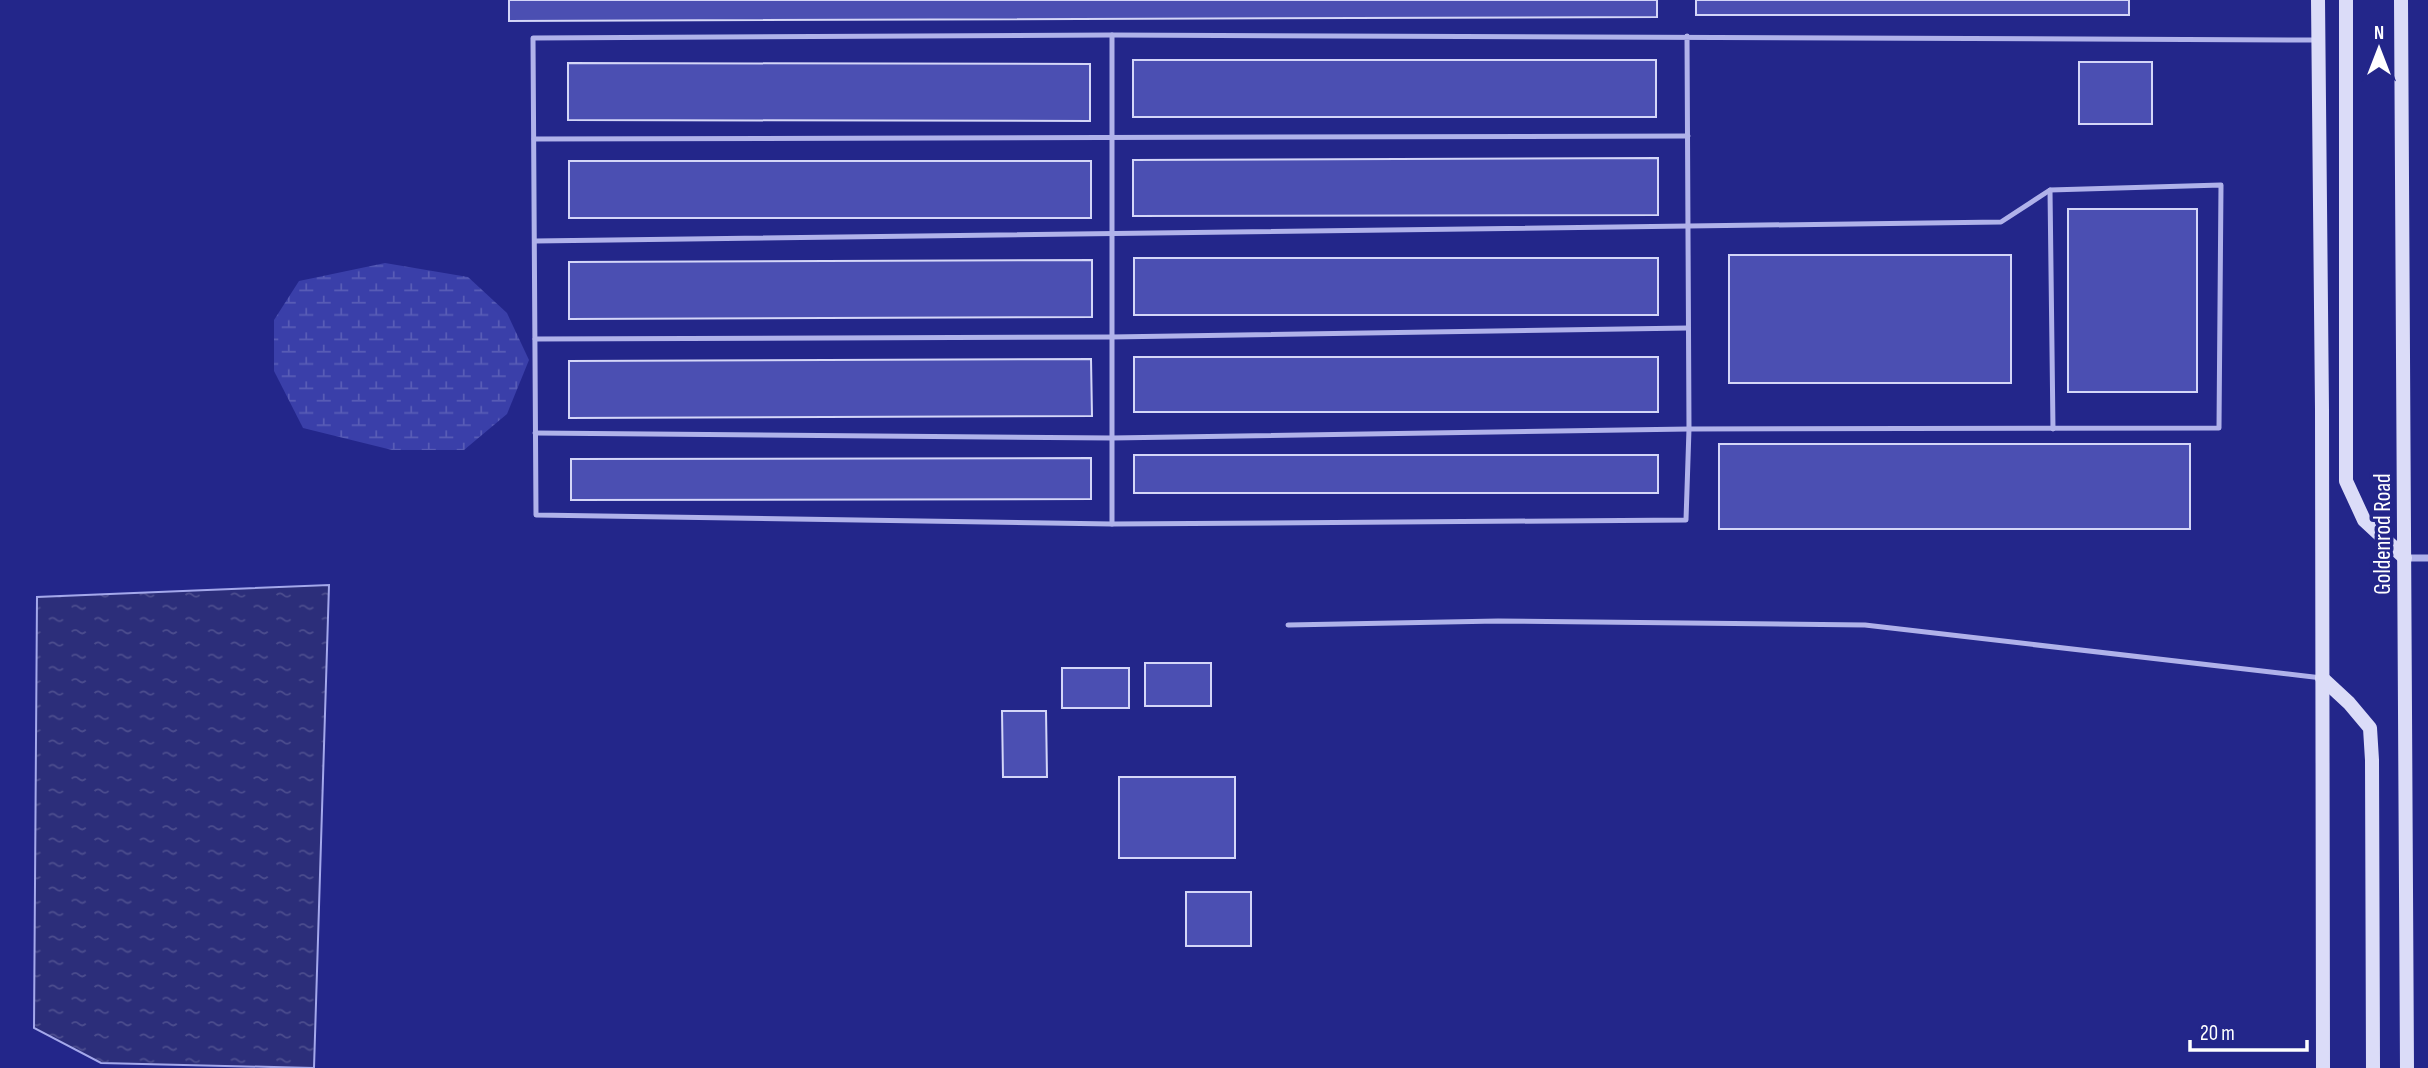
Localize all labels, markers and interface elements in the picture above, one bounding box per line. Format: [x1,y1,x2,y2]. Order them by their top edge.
north arrow [2344,14,2414,84]
text: N [2374,22,2384,45]
street label: Goldenrod Road [2369,473,2397,595]
scale bar [2190,1009,2307,1052]
text: 20 m [2200,1021,2235,1046]

